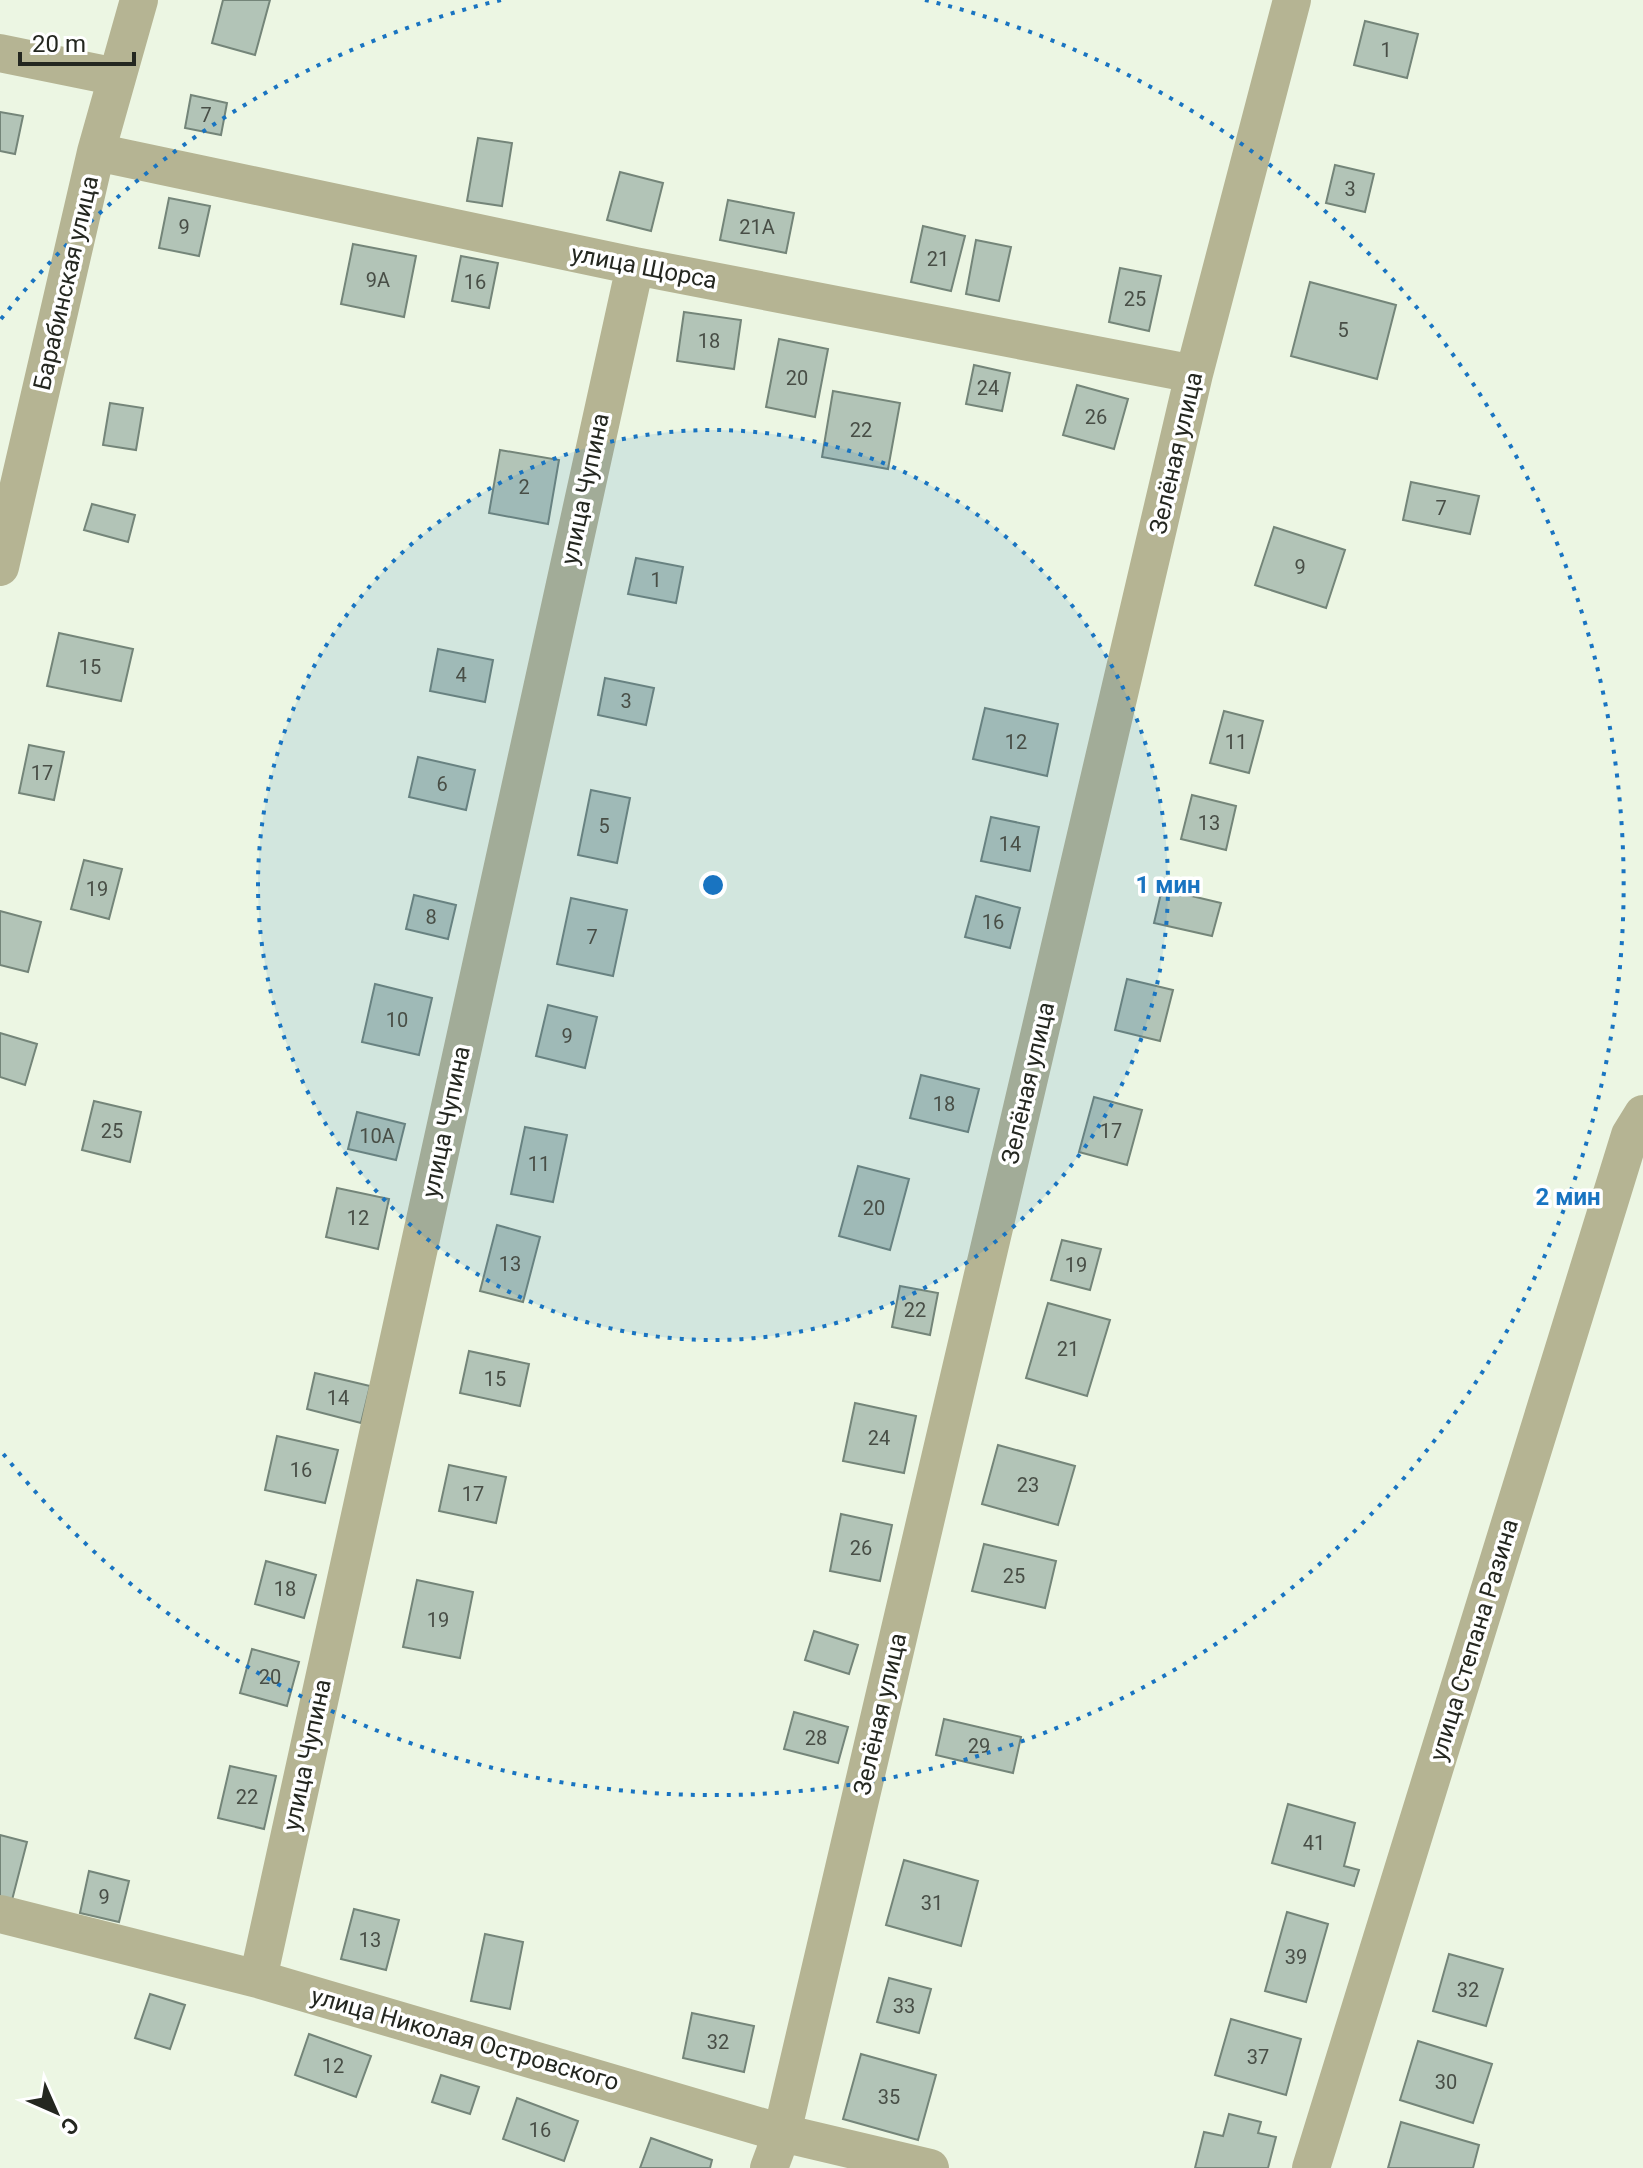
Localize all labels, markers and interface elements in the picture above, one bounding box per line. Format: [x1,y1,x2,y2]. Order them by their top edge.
scale bar [20,16,134,66]
text: 20 m [32,30,86,58]
house number: 1 [1380,38,1392,62]
house number: 7 [200,103,212,127]
street label: Барабинская улица [28,173,104,393]
house number: 3 [1344,177,1356,201]
house number: 9 [178,215,190,239]
house number: 21А [739,215,775,239]
street label: улица Щорса [569,239,719,295]
house number: 21 [927,247,949,271]
house number: 9А [366,268,390,292]
house number: 16 [464,270,486,294]
house number: 25 [1124,287,1146,311]
house number: 5 [1337,318,1349,342]
house number: 18 [698,329,720,353]
house number: 20 [786,366,808,390]
street label: Зелёная улица [1144,369,1208,537]
house number: 24 [977,376,999,400]
house number: 26 [1085,405,1107,429]
street label: улица Чупина [555,411,615,567]
house number: 22 [850,418,872,442]
house number: 2 [518,475,530,499]
house number: 7 [1435,496,1447,520]
house number: 9 [1294,555,1306,579]
house number: 1 [650,568,662,592]
house number: 15 [79,655,101,679]
house number: 4 [455,663,467,687]
house number: 3 [620,689,632,713]
house number: 12 [1005,730,1027,754]
house number: 11 [1225,730,1247,754]
house number: 17 [31,761,53,785]
house number: 6 [436,772,448,796]
house number: 13 [1198,811,1220,835]
house number: 5 [598,814,610,838]
house number: 14 [999,832,1021,856]
centre of rings [699,871,727,899]
text: 1 мин [1135,871,1201,899]
house number: 19 [86,877,108,901]
house number: 8 [425,905,437,929]
house number: 16 [982,910,1004,934]
house number: 7 [586,925,598,949]
street label: Зелёная улица [996,999,1060,1167]
house number: 10 [386,1008,408,1032]
house number: 9 [561,1024,573,1048]
street label: улица Чупина [416,1044,476,1200]
house number: 18 [933,1092,955,1116]
house number: 25 [101,1119,123,1143]
house number: 17 [1100,1119,1122,1143]
house number: 10А [359,1124,395,1148]
house number: 11 [528,1152,550,1176]
text: 2 мин [1535,1183,1601,1211]
house number: 20 [863,1196,885,1220]
house number: 12 [347,1206,369,1230]
house number: 13 [499,1252,521,1276]
house number: 19 [1065,1253,1087,1277]
house number: 22 [904,1298,926,1322]
house number: 21 [1057,1337,1079,1361]
house number: 15 [484,1367,506,1391]
house number: 14 [327,1386,349,1410]
house number: 24 [868,1426,890,1450]
house number: 16 [290,1458,312,1482]
house number: 23 [1017,1473,1039,1497]
house number: 17 [462,1482,484,1506]
street label: улица Степана Разина [1424,1516,1524,1764]
house number: 26 [850,1536,872,1560]
house number: 25 [1003,1564,1025,1588]
house number: 18 [274,1577,296,1601]
house number: 19 [427,1608,449,1632]
street label: Зелёная улица [848,1630,912,1798]
house number: 20 [259,1665,281,1689]
street label: улица Чупина [277,1677,337,1833]
house number: 28 [805,1726,827,1750]
house number: 29 [968,1734,990,1758]
house number: 22 [236,1785,258,1809]
house number: 41 [1303,1831,1325,1855]
house number: 9 [98,1885,110,1909]
house number: 31 [921,1891,943,1915]
house number: 13 [359,1928,381,1952]
house number: 39 [1285,1945,1307,1969]
house number: 32 [1457,1978,1479,2002]
street label: улица Николая Островского [308,1982,622,2096]
house number: 33 [893,1994,915,2018]
house number: 32 [707,2030,729,2054]
house number: 37 [1247,2045,1269,2069]
house number: 12 [322,2054,344,2078]
house number: 30 [1435,2070,1457,2094]
north arrow [16,2072,96,2152]
house number: 35 [878,2085,900,2109]
text: С [56,2112,84,2140]
house number: 16 [529,2118,551,2142]

